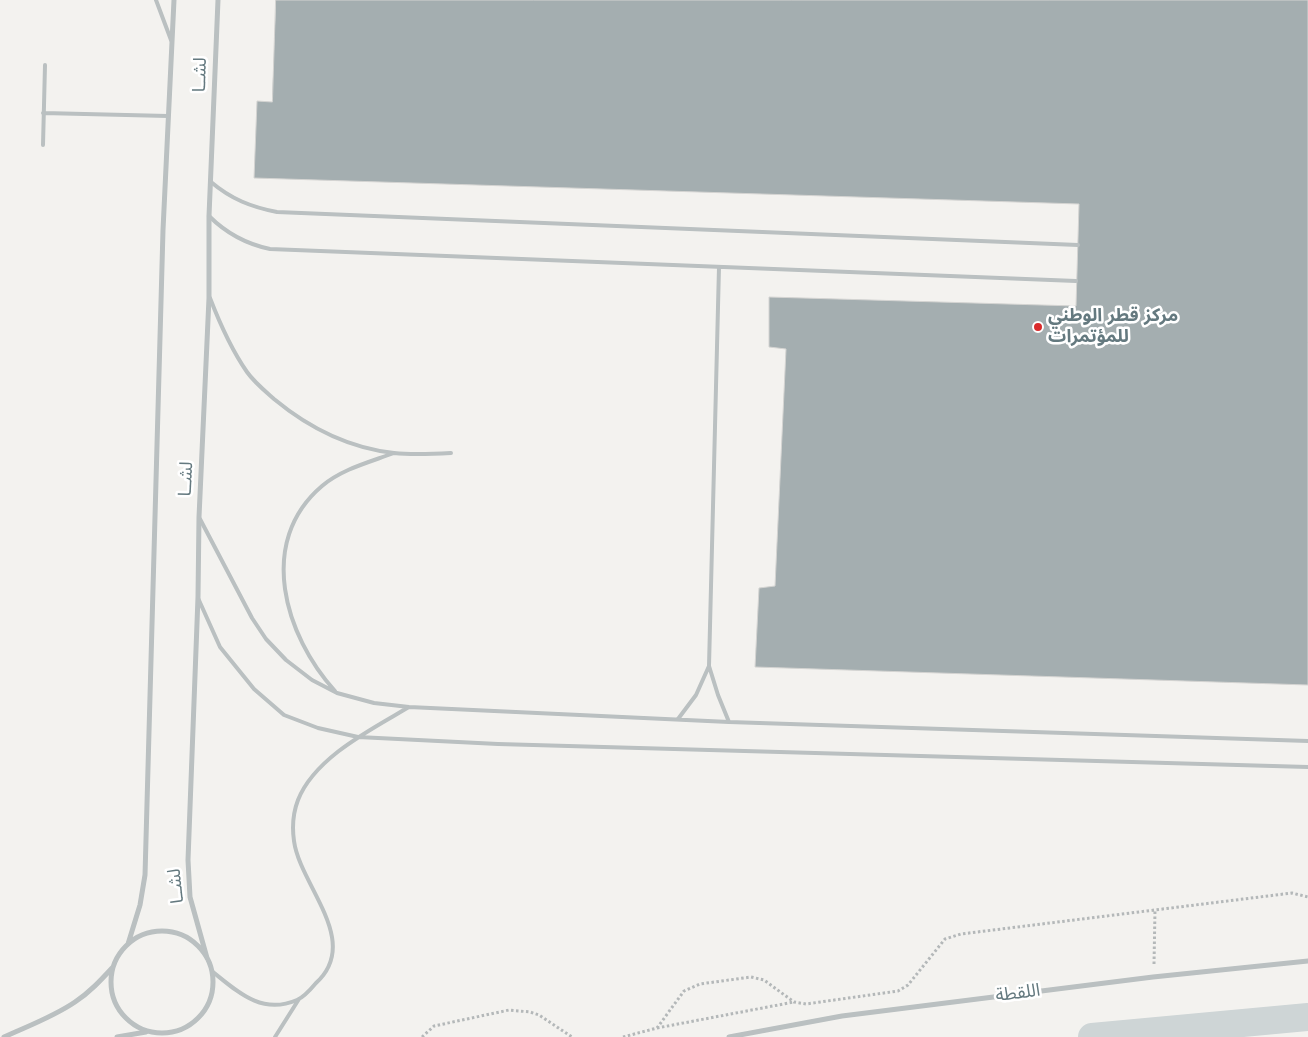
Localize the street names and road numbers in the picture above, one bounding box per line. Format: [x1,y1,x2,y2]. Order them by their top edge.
street label: لشــا [190,57,212,93]
street label: لشــا [175,461,199,497]
street label: لشــا [164,867,190,905]
street label: اللقطة [994,981,1042,1007]

